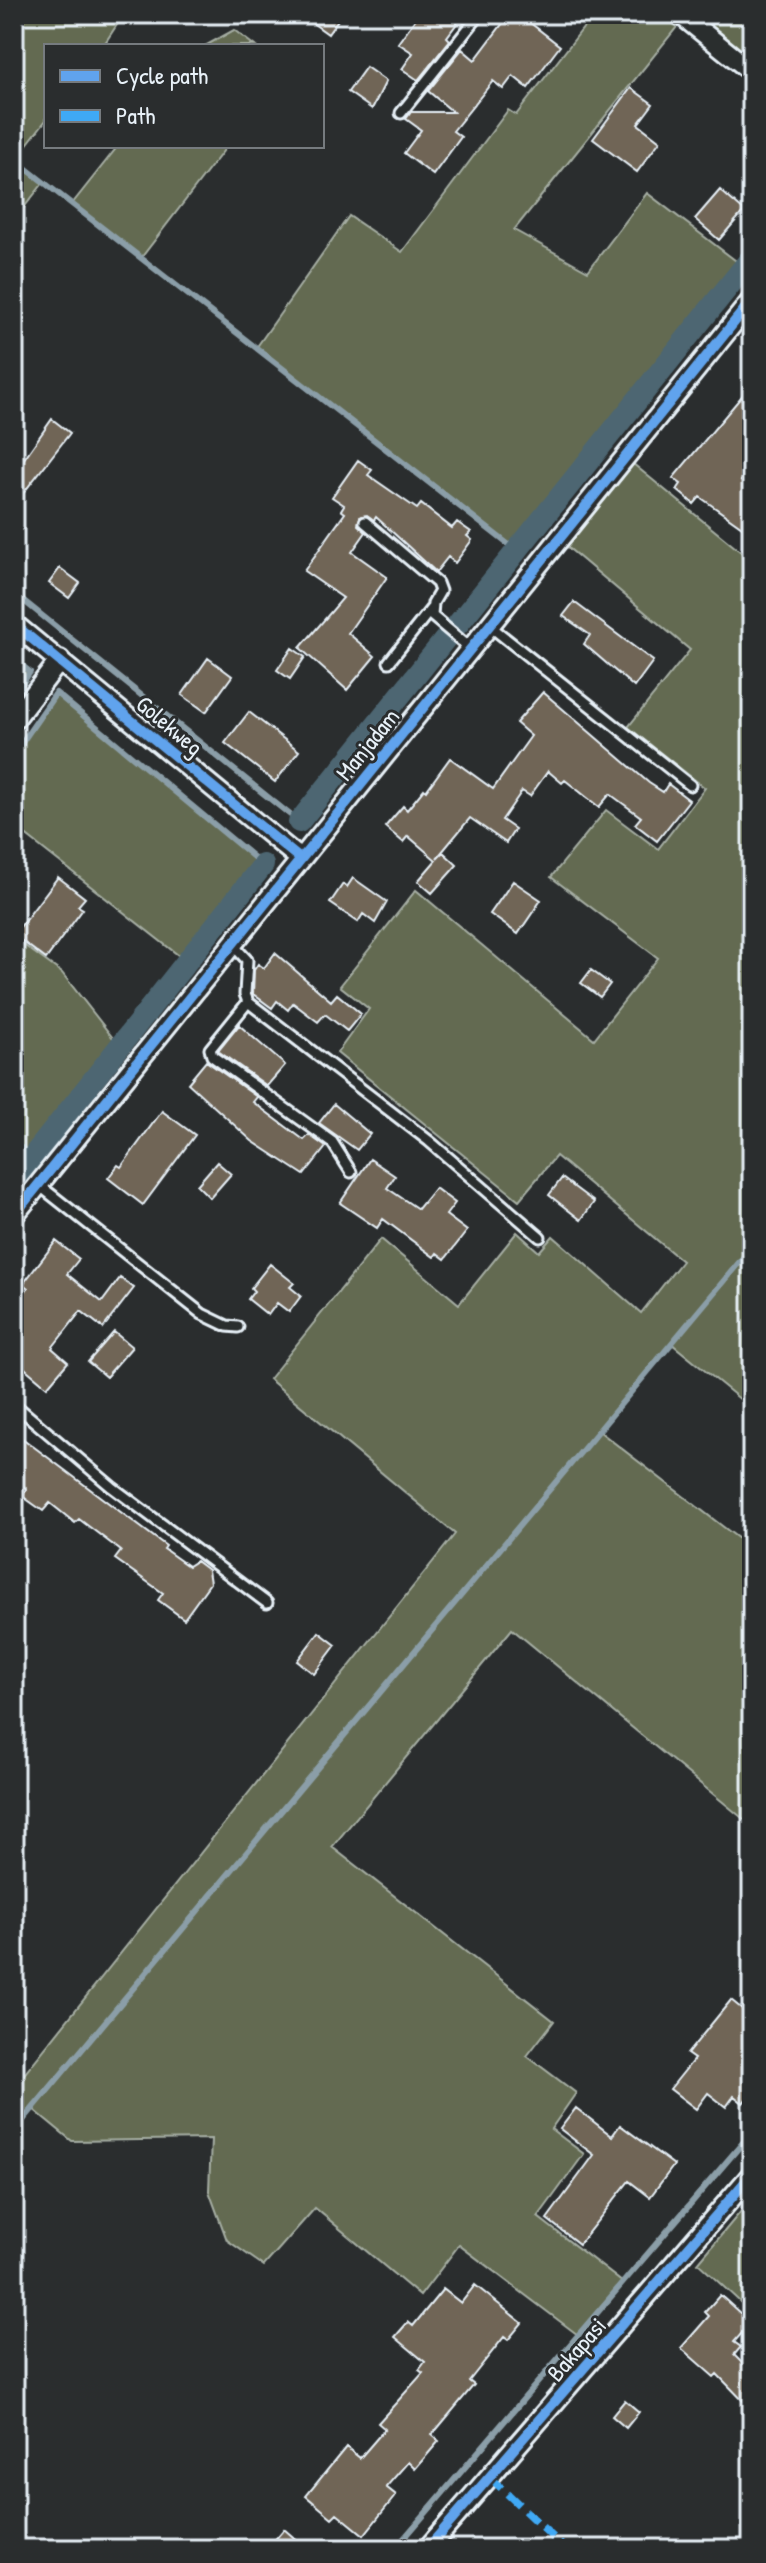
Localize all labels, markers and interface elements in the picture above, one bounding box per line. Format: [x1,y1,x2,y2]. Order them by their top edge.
legend [44,44,324,148]
text: Cycle path [116,59,208,91]
text: Path [116,99,155,131]
street label: Golekweg [130,688,210,762]
street label: Manjadam [328,701,406,787]
street label: Bakapasi [539,2310,613,2388]

